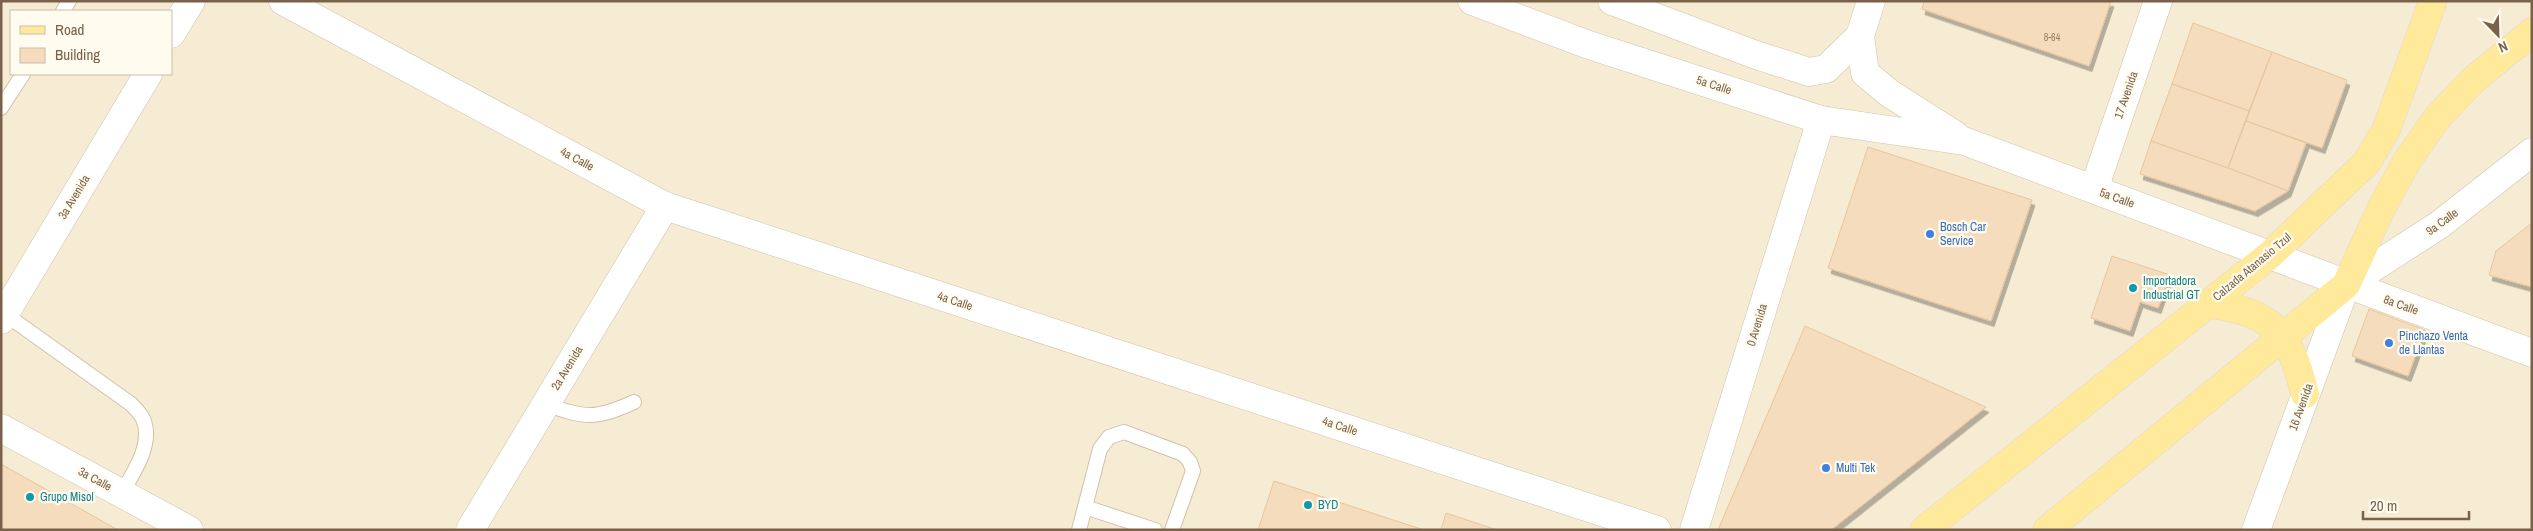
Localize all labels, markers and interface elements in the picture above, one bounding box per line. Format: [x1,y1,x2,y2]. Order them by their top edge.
legend [10,10,172,75]
north arrow [2473,10,2523,60]
text: Road [55,19,84,40]
house number: 8-64 [2044,31,2061,44]
text: N [2496,37,2510,57]
text: Building [55,44,100,65]
street label: 17 Avenida [2110,69,2142,121]
street label: 5a Calle [1694,72,1734,98]
street label: 4a Calle [557,143,597,175]
street label: 3a Avenida [55,171,94,222]
street label: 5a Calle [2097,184,2137,212]
street label: 9a Calle [2423,205,2461,239]
place label: Bosch Car Service [1940,219,1987,249]
marker: Bosch Car Service [1924,228,1936,240]
street label: Calzada Atanasio Tzul [2209,229,2295,305]
place label: Importadora Industrial GT [2143,273,2200,303]
marker: Importadora Industrial GT [2127,282,2139,294]
street label: 4a Calle [935,288,975,314]
street label: 8a Calle [2381,291,2421,319]
street label: 0 Avenida [1743,301,1771,348]
place label: Pinchazo Venta de Llantas [2399,328,2468,358]
marker: Pinchazo Venta de Llantas [2383,337,2395,349]
street label: 2a Avenida [548,342,587,393]
street label: 16 Avenida [2285,381,2317,433]
street label: 4a Calle [1320,413,1360,439]
place label: Multi Tek [1836,460,1875,476]
marker: Multi Tek [1820,462,1832,474]
street label: 3a Calle [75,463,115,495]
scale bar [2363,488,2469,520]
place label: Grupo Misol [40,489,94,505]
marker: Grupo Misol [24,491,36,503]
text: 20 m [2370,495,2397,516]
place label: BYD [1318,497,1338,513]
marker: BYD [1302,499,1314,511]

